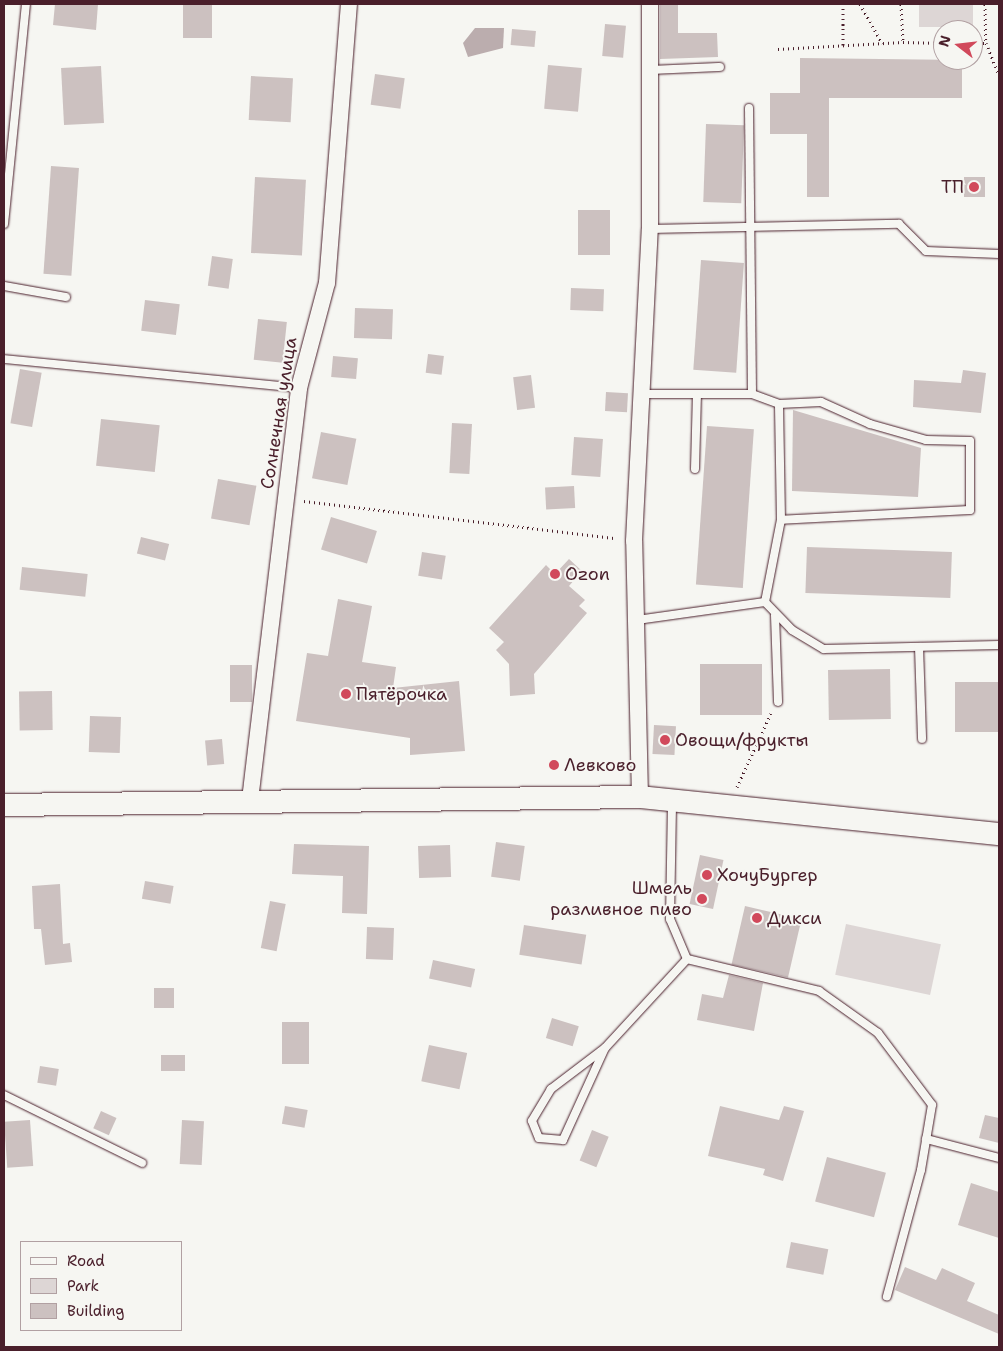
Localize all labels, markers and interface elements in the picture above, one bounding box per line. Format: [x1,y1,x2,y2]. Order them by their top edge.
north arrow [933,20,983,70]
text: N [934,33,955,49]
place label: ТП [941,176,964,198]
marker: ТП [968,181,980,193]
street label: Солнечная улица [256,336,302,490]
place label: Ozon [565,563,610,585]
marker: Ozon [549,568,561,580]
place label: Пятёрочка [356,683,447,705]
marker: Пятёрочка [340,688,352,700]
place label: Овощи/фрукты [675,729,809,751]
marker: Овощи/фрукты [659,734,671,746]
place label: Левково [564,754,636,776]
marker: Левково [548,759,560,771]
place label: ХочуБургер [717,864,818,886]
marker: ХочуБургер [701,869,713,881]
place label: Шмель разливное пиво [550,878,692,921]
marker: Шмель разливное пиво [696,893,708,905]
place label: Дикси [767,907,822,929]
marker: Дикси [751,912,763,924]
legend [20,1241,182,1331]
text: Road [67,1251,105,1271]
text: Park [67,1276,99,1296]
text: Building [67,1301,124,1321]

